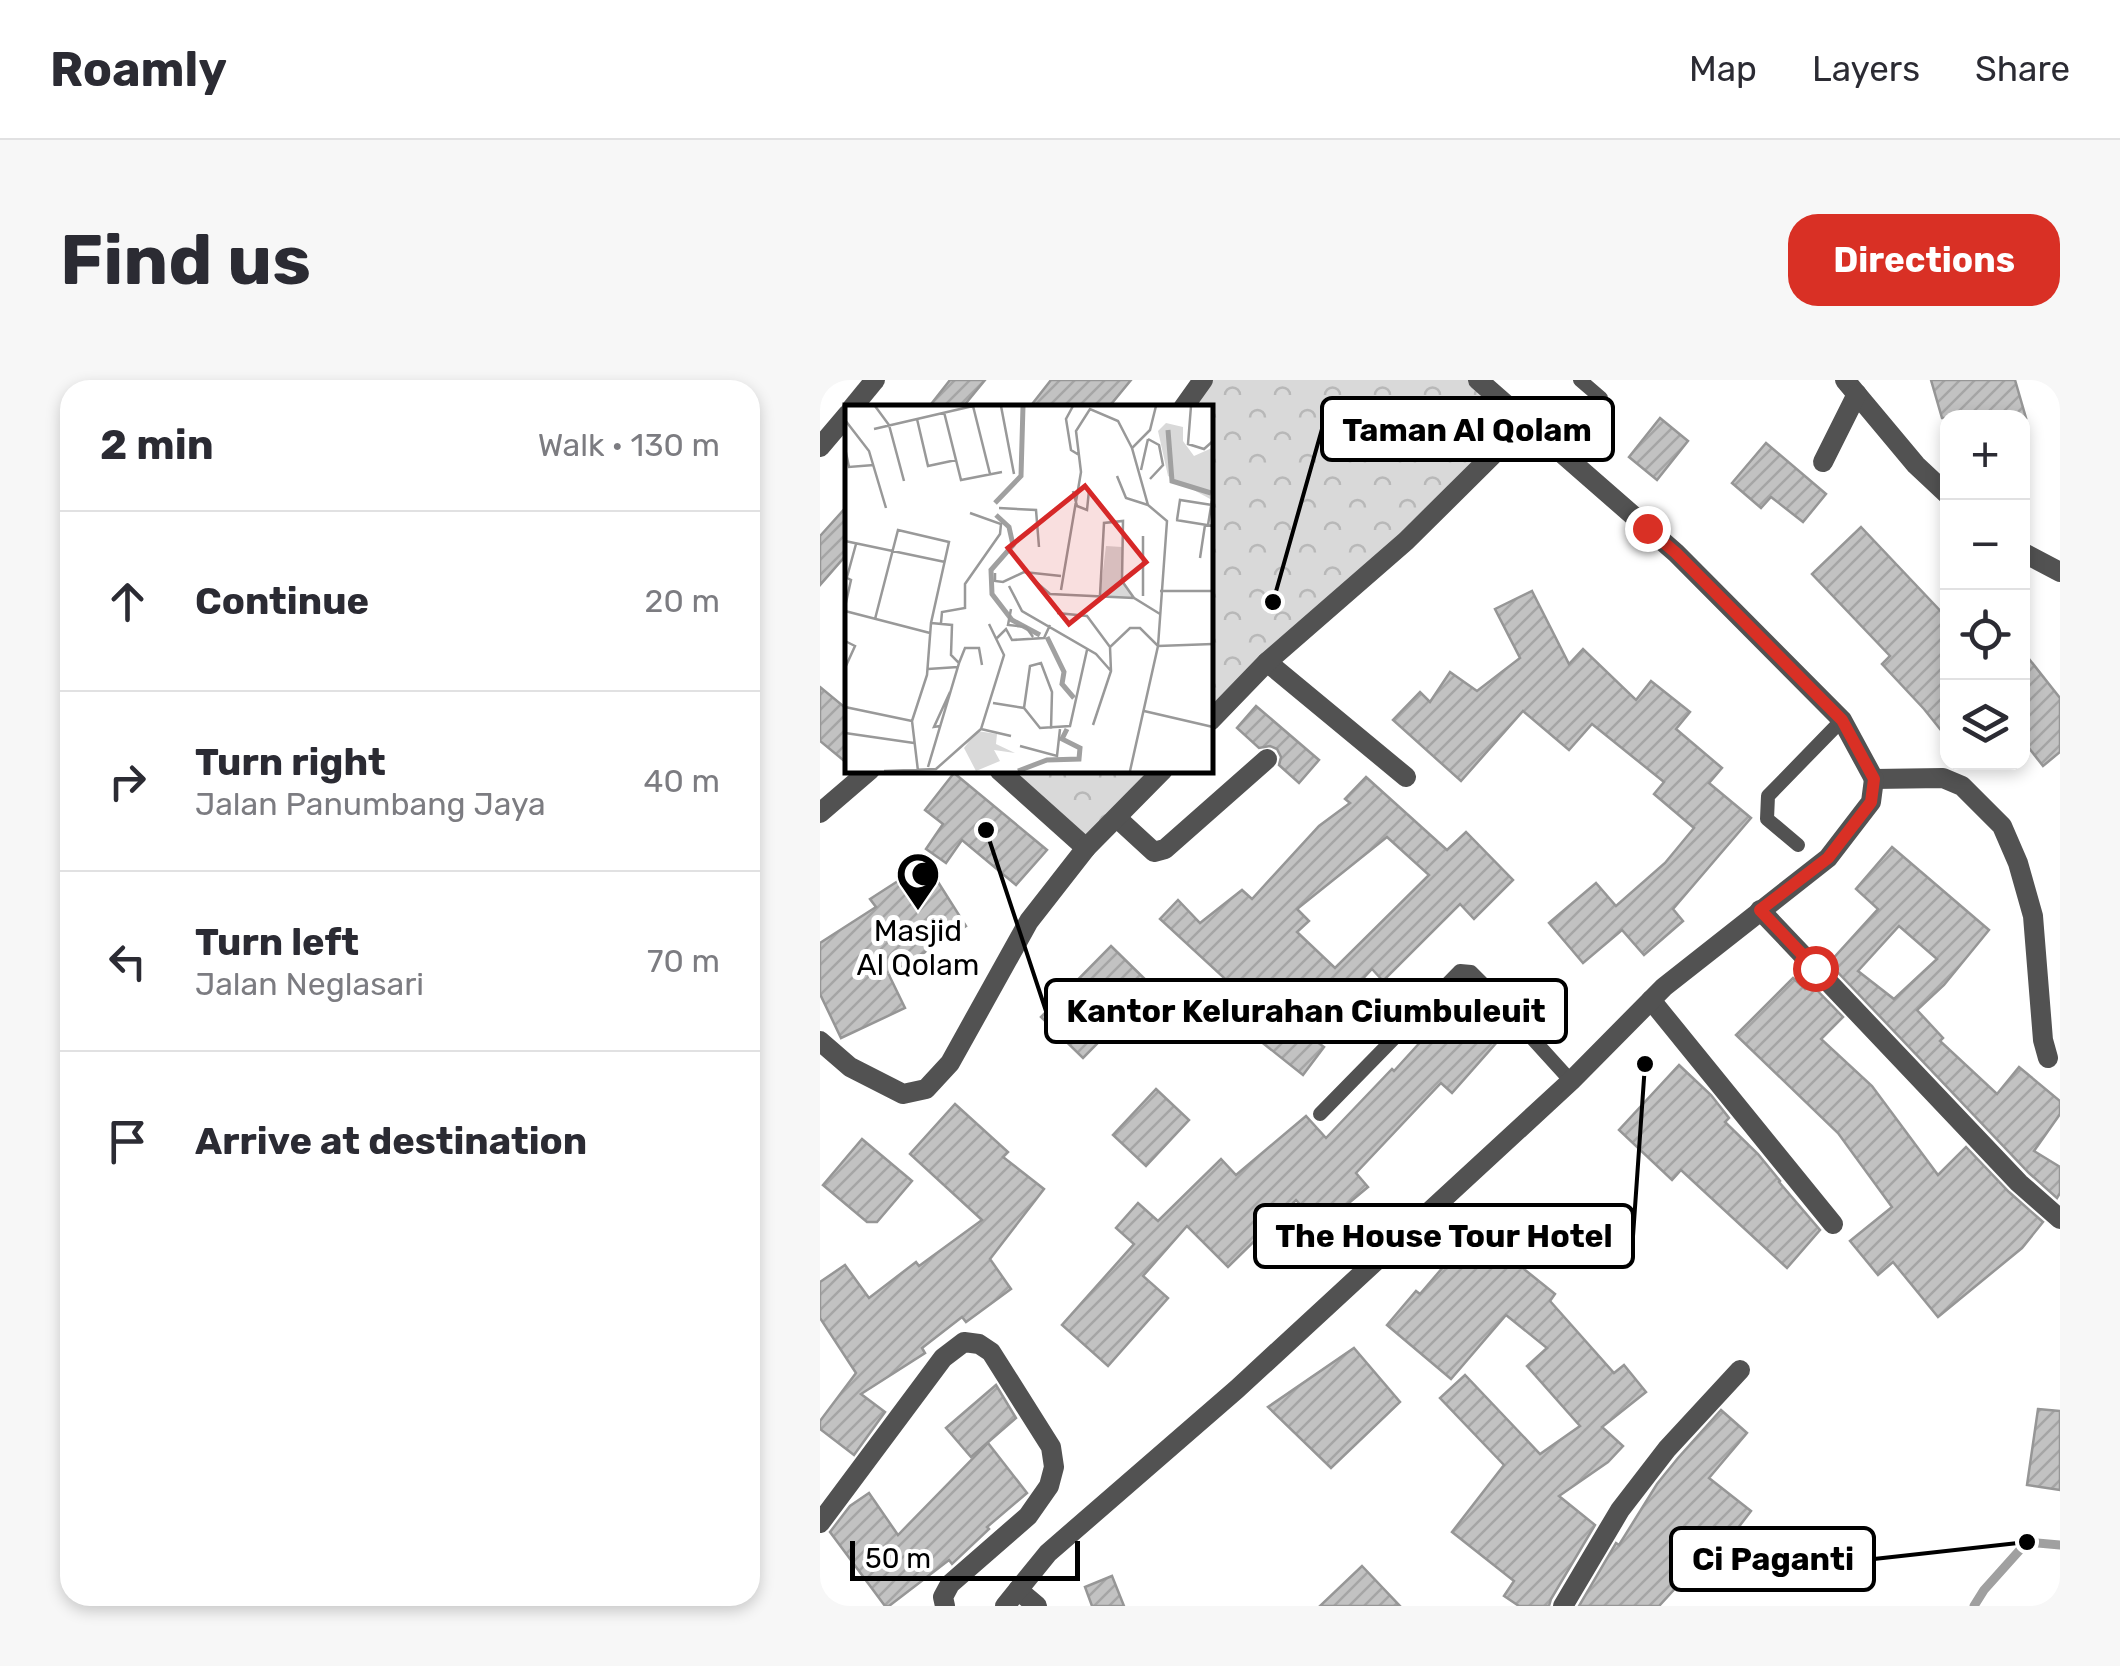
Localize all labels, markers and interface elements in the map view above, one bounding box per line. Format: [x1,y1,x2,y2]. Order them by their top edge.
text: Roamly [50,41,227,98]
text: Map [1689,48,1757,90]
text: Layers [1812,48,1920,90]
text: Share [1975,48,2070,90]
button: Directions [1788,214,2060,306]
text: Find us [60,219,311,302]
callout: Taman Al Qolam [1322,398,1613,460]
inset map [845,405,1212,772]
map controls [1940,410,2030,770]
button: + [1940,410,2030,500]
text: Taman Al Qolam [1342,411,1592,449]
text: 2 min [100,420,214,470]
text: Walk · 130 m [538,426,720,464]
button: − [1940,500,2030,590]
route end [1625,506,1671,552]
icon: ahead [100,574,155,629]
text: Continue [195,578,369,624]
text: 20 m [645,582,720,620]
button: locate [1940,590,2030,680]
button: layers [1940,680,2030,770]
text: Turn right [195,739,386,785]
icon: right [100,754,155,809]
text: 40 m [644,762,720,800]
text: Jalan Panumbang Jaya [195,785,546,823]
mosque icon: Masjid Al Qolam [895,851,941,912]
place label: Masjid Al Qolam [857,913,979,983]
text: Turn left [195,919,359,965]
icon: left [100,934,155,989]
text: 70 m [647,942,720,980]
route start [1793,946,1839,992]
text: Jalan Neglasari [195,965,424,1003]
callout: Kantor Kelurahan Ciumbuleuit [1046,980,1566,1042]
text: Kantor Kelurahan Ciumbuleuit [1066,992,1546,1030]
icon: arrive [100,1114,155,1169]
text: Arrive at destination [195,1118,587,1164]
callout: The House Tour Hotel [1255,1205,1633,1267]
text: The House Tour Hotel [1275,1217,1613,1255]
callout: Ci Paganti [1671,1528,1874,1590]
scale bar [850,1536,1080,1580]
text: Ci Paganti [1692,1540,1854,1578]
text: 50 m [865,1542,931,1575]

